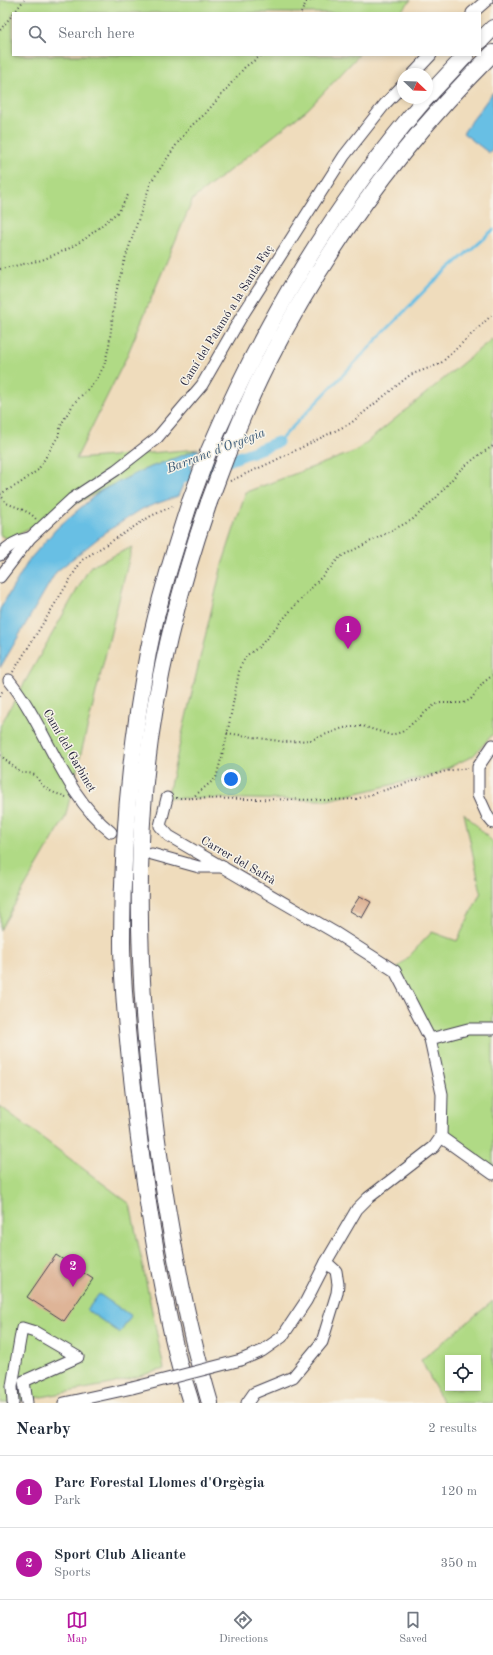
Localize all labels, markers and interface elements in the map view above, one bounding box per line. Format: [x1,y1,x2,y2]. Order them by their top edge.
search box [12,12,481,56]
icon: search [26,23,48,45]
text: Search here [58,27,135,42]
north arrow [397,68,433,104]
street label: Camí del Palamó a la Santa Faç [179,243,275,389]
water label: Barranc d'Orgègia [164,426,267,476]
pin: 1 [335,616,361,649]
street label: Camí del Garbinet [40,707,98,795]
your location [221,769,241,789]
street label: Carrer del Safrà [199,835,278,887]
pin: 2 [60,1254,86,1287]
map controls [445,1355,481,1391]
button: locate [445,1355,481,1391]
text: Nearby [16,1421,71,1438]
text: 2 results [428,1422,477,1435]
text: Parc Forestal Llomes d'Orgègia [54,1476,265,1491]
text: 1 [25,1485,33,1498]
text: 120 m [440,1485,477,1498]
text: Park [54,1494,81,1507]
text: Sport Club Alicante [54,1548,186,1563]
text: 2 [25,1557,33,1570]
text: 350 m [440,1557,477,1570]
text: Sports [54,1566,91,1579]
tab: Map [66,1609,88,1647]
tab: Directions [219,1609,268,1647]
tab: Saved [399,1609,427,1647]

